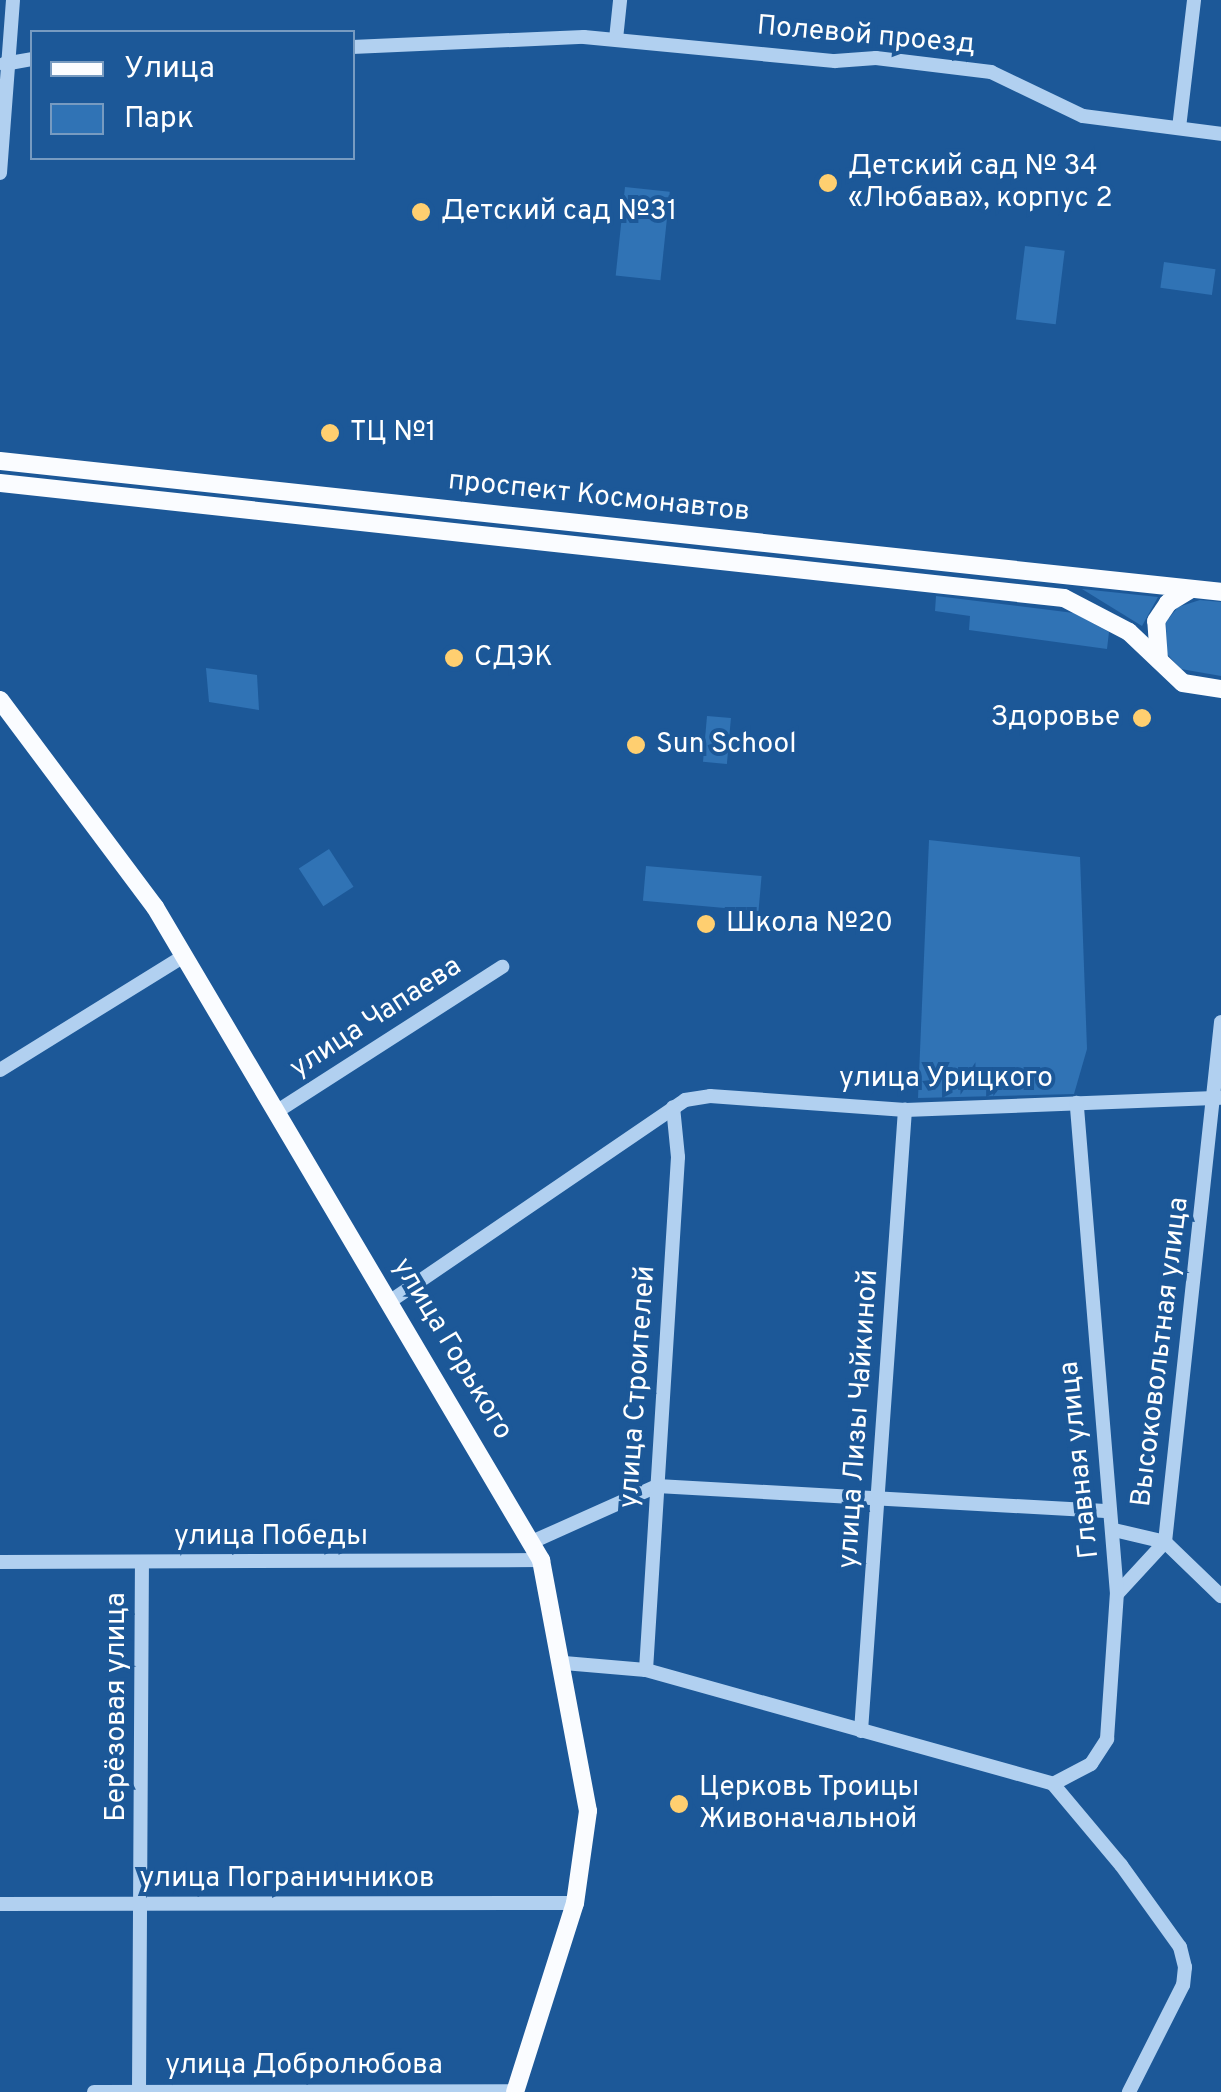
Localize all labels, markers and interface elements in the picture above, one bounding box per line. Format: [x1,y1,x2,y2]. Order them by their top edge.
street label: Полевой проезд [755,10,977,62]
legend [30,30,355,160]
text: Улица [124,51,215,88]
text: Парк [124,101,194,138]
place label: Детский сад № 34 «Любава», корпус 2 [848,150,1113,216]
marker: Детский сад № 34 «Любава», корпус 2 [817,172,839,194]
place label: Детский сад №31 [441,195,677,229]
marker: Детский сад №31 [410,201,432,223]
place label: ТЦ №1 [350,416,436,450]
marker: ТЦ №1 [319,422,341,444]
street label: проспект Космонавтов [446,464,752,530]
place label: СДЭК [474,641,553,675]
marker: СДЭК [443,647,465,669]
place label: Здоровье [991,701,1120,735]
marker: Здоровье [1129,705,1155,731]
place label: Sun School [656,728,797,762]
marker: Sun School [625,734,647,756]
place label: Школа №20 [726,907,893,941]
marker: Школа №20 [695,913,717,935]
street label: улица Чапаева [284,950,468,1086]
street label: улица Урицкого [839,1062,1053,1096]
street label: Высоковольтная улица [1125,1195,1197,1509]
street label: улица Горького [385,1252,519,1446]
street label: улица Строителей [613,1265,663,1509]
street label: улица Лизы Чайкиной [832,1268,886,1570]
street label: Главная улица [1053,1360,1107,1560]
street label: улица Победы [174,1520,368,1554]
street label: Берёзовая улица [100,1592,134,1822]
place label: Церковь Троицы Живоначальной [699,1771,920,1837]
marker: Церковь Троицы Живоначальной [668,1793,690,1815]
street label: улица Пограничников [139,1862,435,1896]
street label: улица Добролюбова [165,2049,443,2083]

